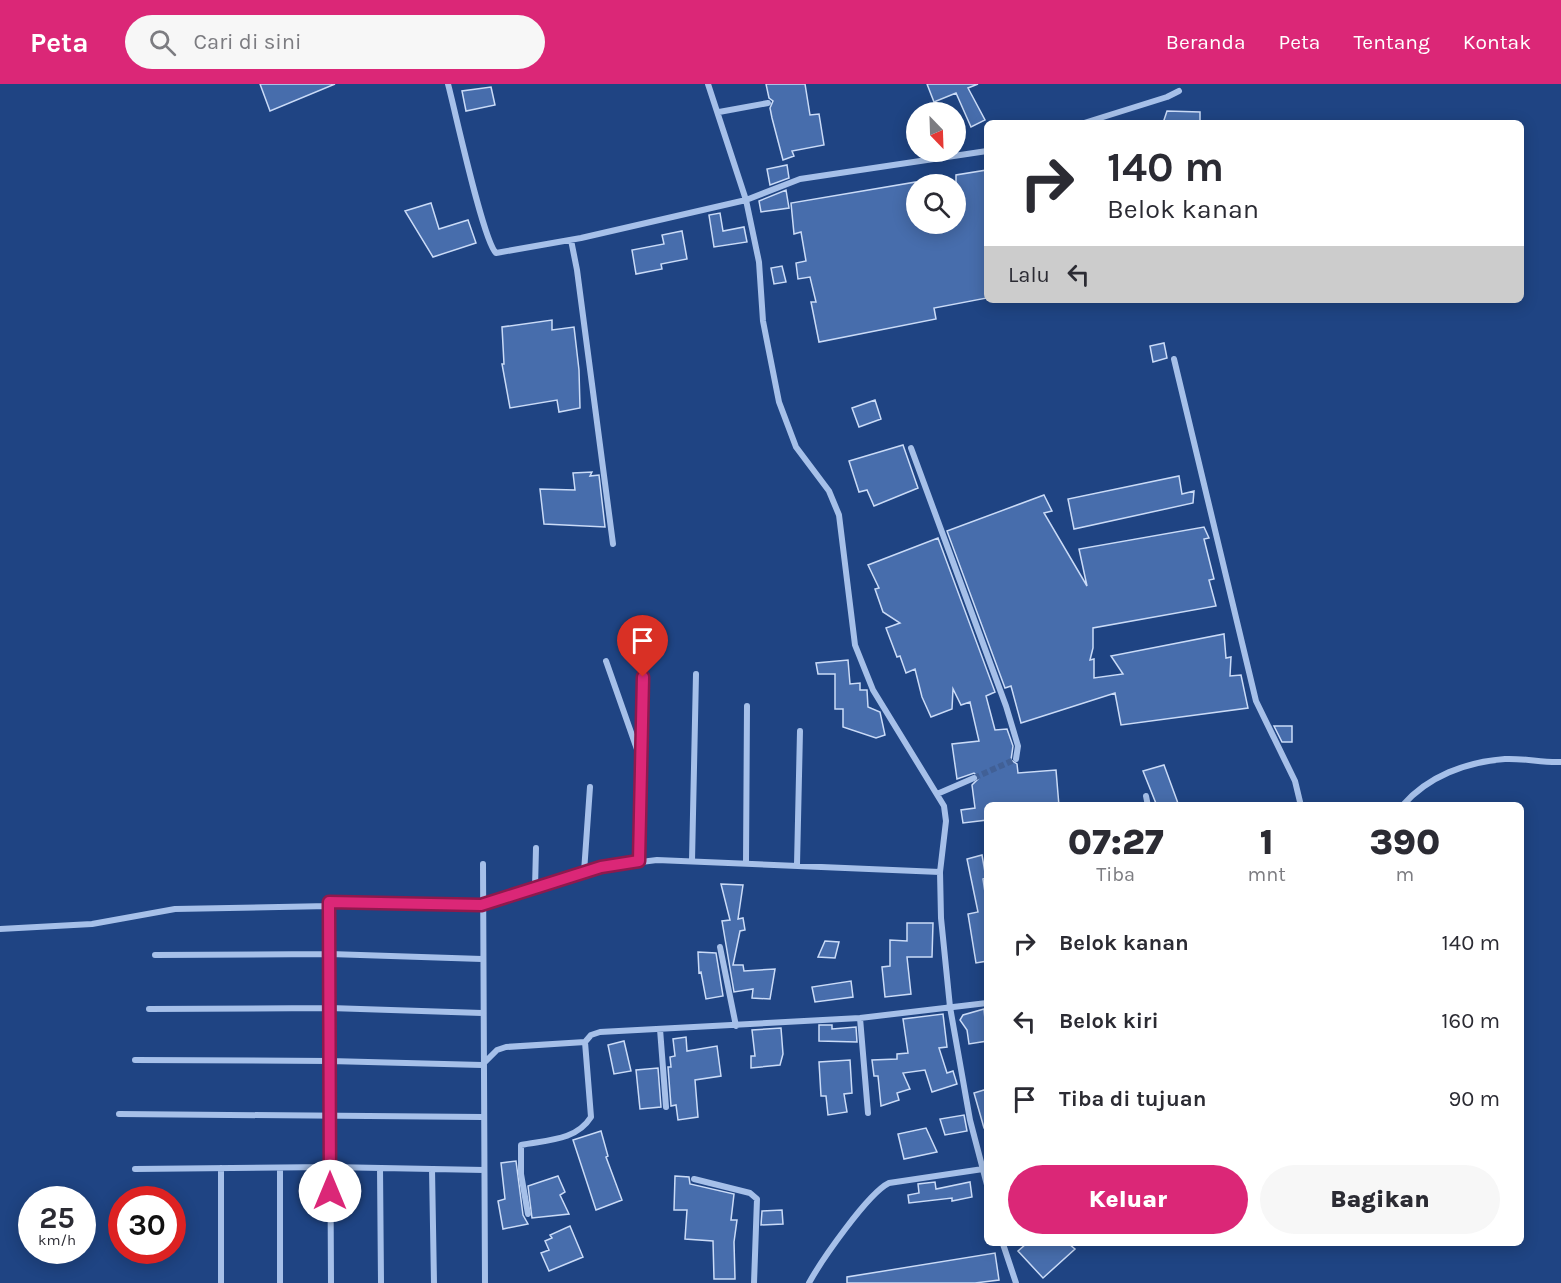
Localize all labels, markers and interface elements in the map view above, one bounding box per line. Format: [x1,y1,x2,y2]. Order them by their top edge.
search box [125,15,545,69]
text: Peta [30,26,89,59]
icon: search [146,26,179,59]
text: Cari di sini [194,29,302,55]
text: Beranda [1166,30,1246,54]
text: Peta [1279,30,1320,54]
text: Tentang [1353,30,1430,54]
text: Kontak [1463,30,1531,54]
north arrow [906,102,966,162]
map controls [906,102,966,234]
text: 140 m [1107,142,1224,192]
icon: right [1008,144,1086,222]
button: search [906,174,966,234]
text: Belok kanan [1107,193,1259,225]
icon: left [1062,258,1095,291]
text: Lalu [1008,262,1050,288]
pin [617,615,668,677]
icon: arrive [626,624,659,657]
text: 07:27 [1068,821,1164,863]
text: 1 [1260,821,1274,863]
text: 390 [1369,821,1440,863]
text: Tiba [1096,863,1135,886]
text: mnt [1247,863,1286,886]
text: m [1396,863,1414,886]
icon: right [1008,927,1041,960]
text: Belok kanan [1059,930,1189,956]
text: 140 m [1442,930,1500,956]
icon: left [1008,1005,1041,1038]
text: Belok kiri [1059,1008,1159,1034]
text: 160 m [1441,1008,1500,1034]
icon: arrive [1008,1083,1041,1116]
text: Tiba di tujuan [1059,1086,1206,1112]
text: 90 m [1448,1086,1500,1112]
position arrow [298,1159,362,1223]
button: Keluar [1008,1165,1248,1234]
button: Bagikan [1260,1165,1500,1234]
speed limit sign: 30 [108,1186,186,1264]
text: 25 [39,1200,75,1236]
text: km/h [38,1231,76,1249]

